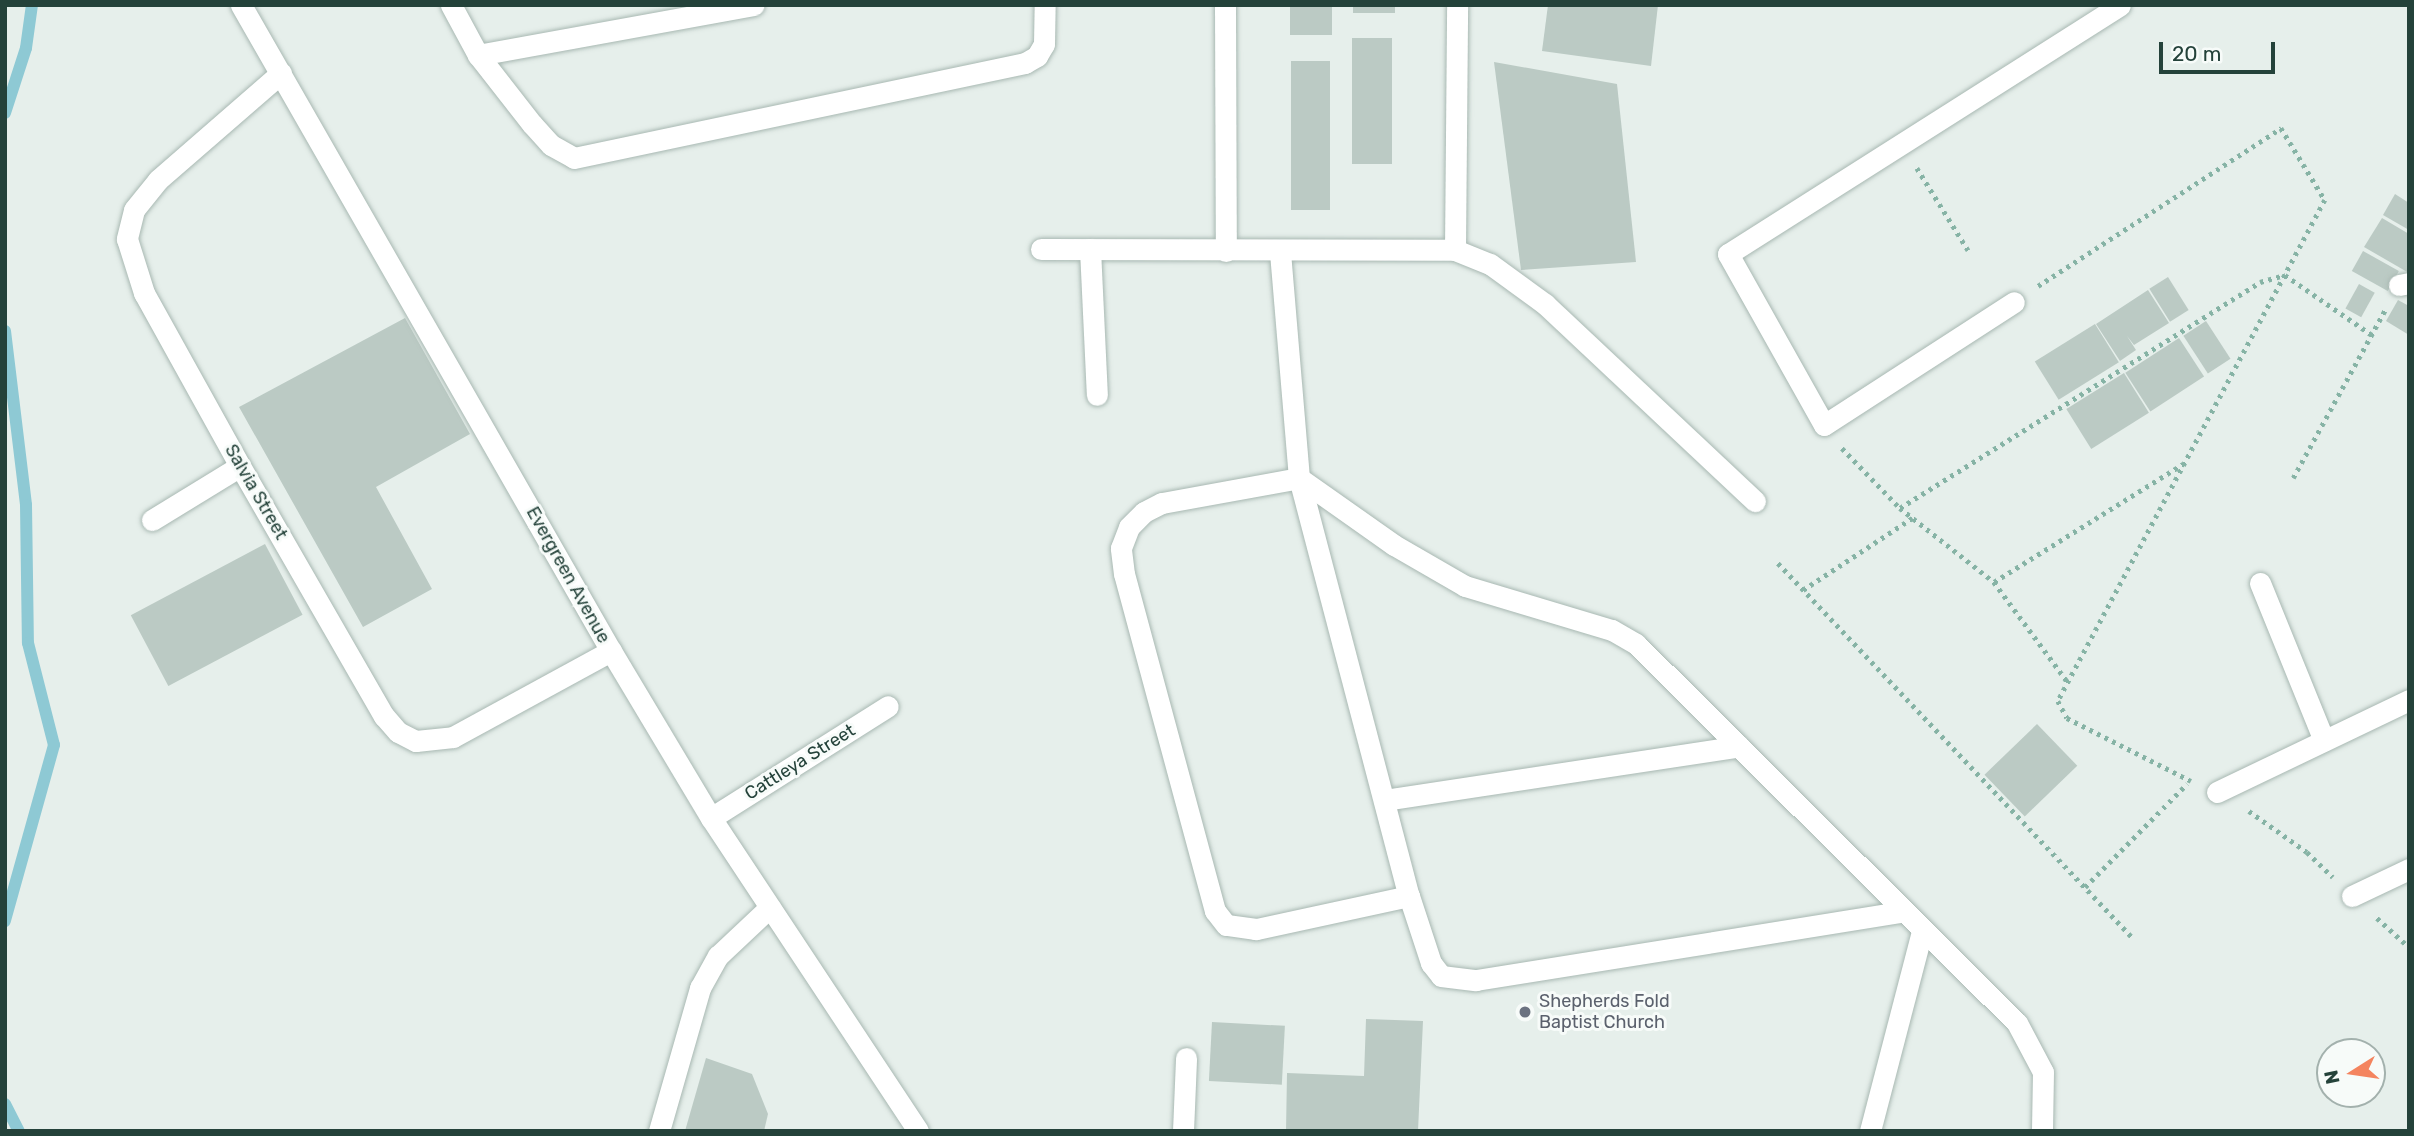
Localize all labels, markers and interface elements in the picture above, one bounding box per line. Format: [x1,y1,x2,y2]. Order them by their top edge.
scale bar [2162,28,2278,72]
text: 20 m [2172,41,2221,66]
street label: Salvia Street [220,441,292,543]
street label: Evergreen Avenue [521,503,615,647]
street label: Cattleya Street [741,719,859,805]
place label: Shepherds Fold Baptist Church [1539,991,1670,1034]
marker: Shepherds Fold Baptist Church [1517,1004,1533,1020]
north arrow [2316,1038,2386,1108]
text: N [2319,1068,2345,1086]

